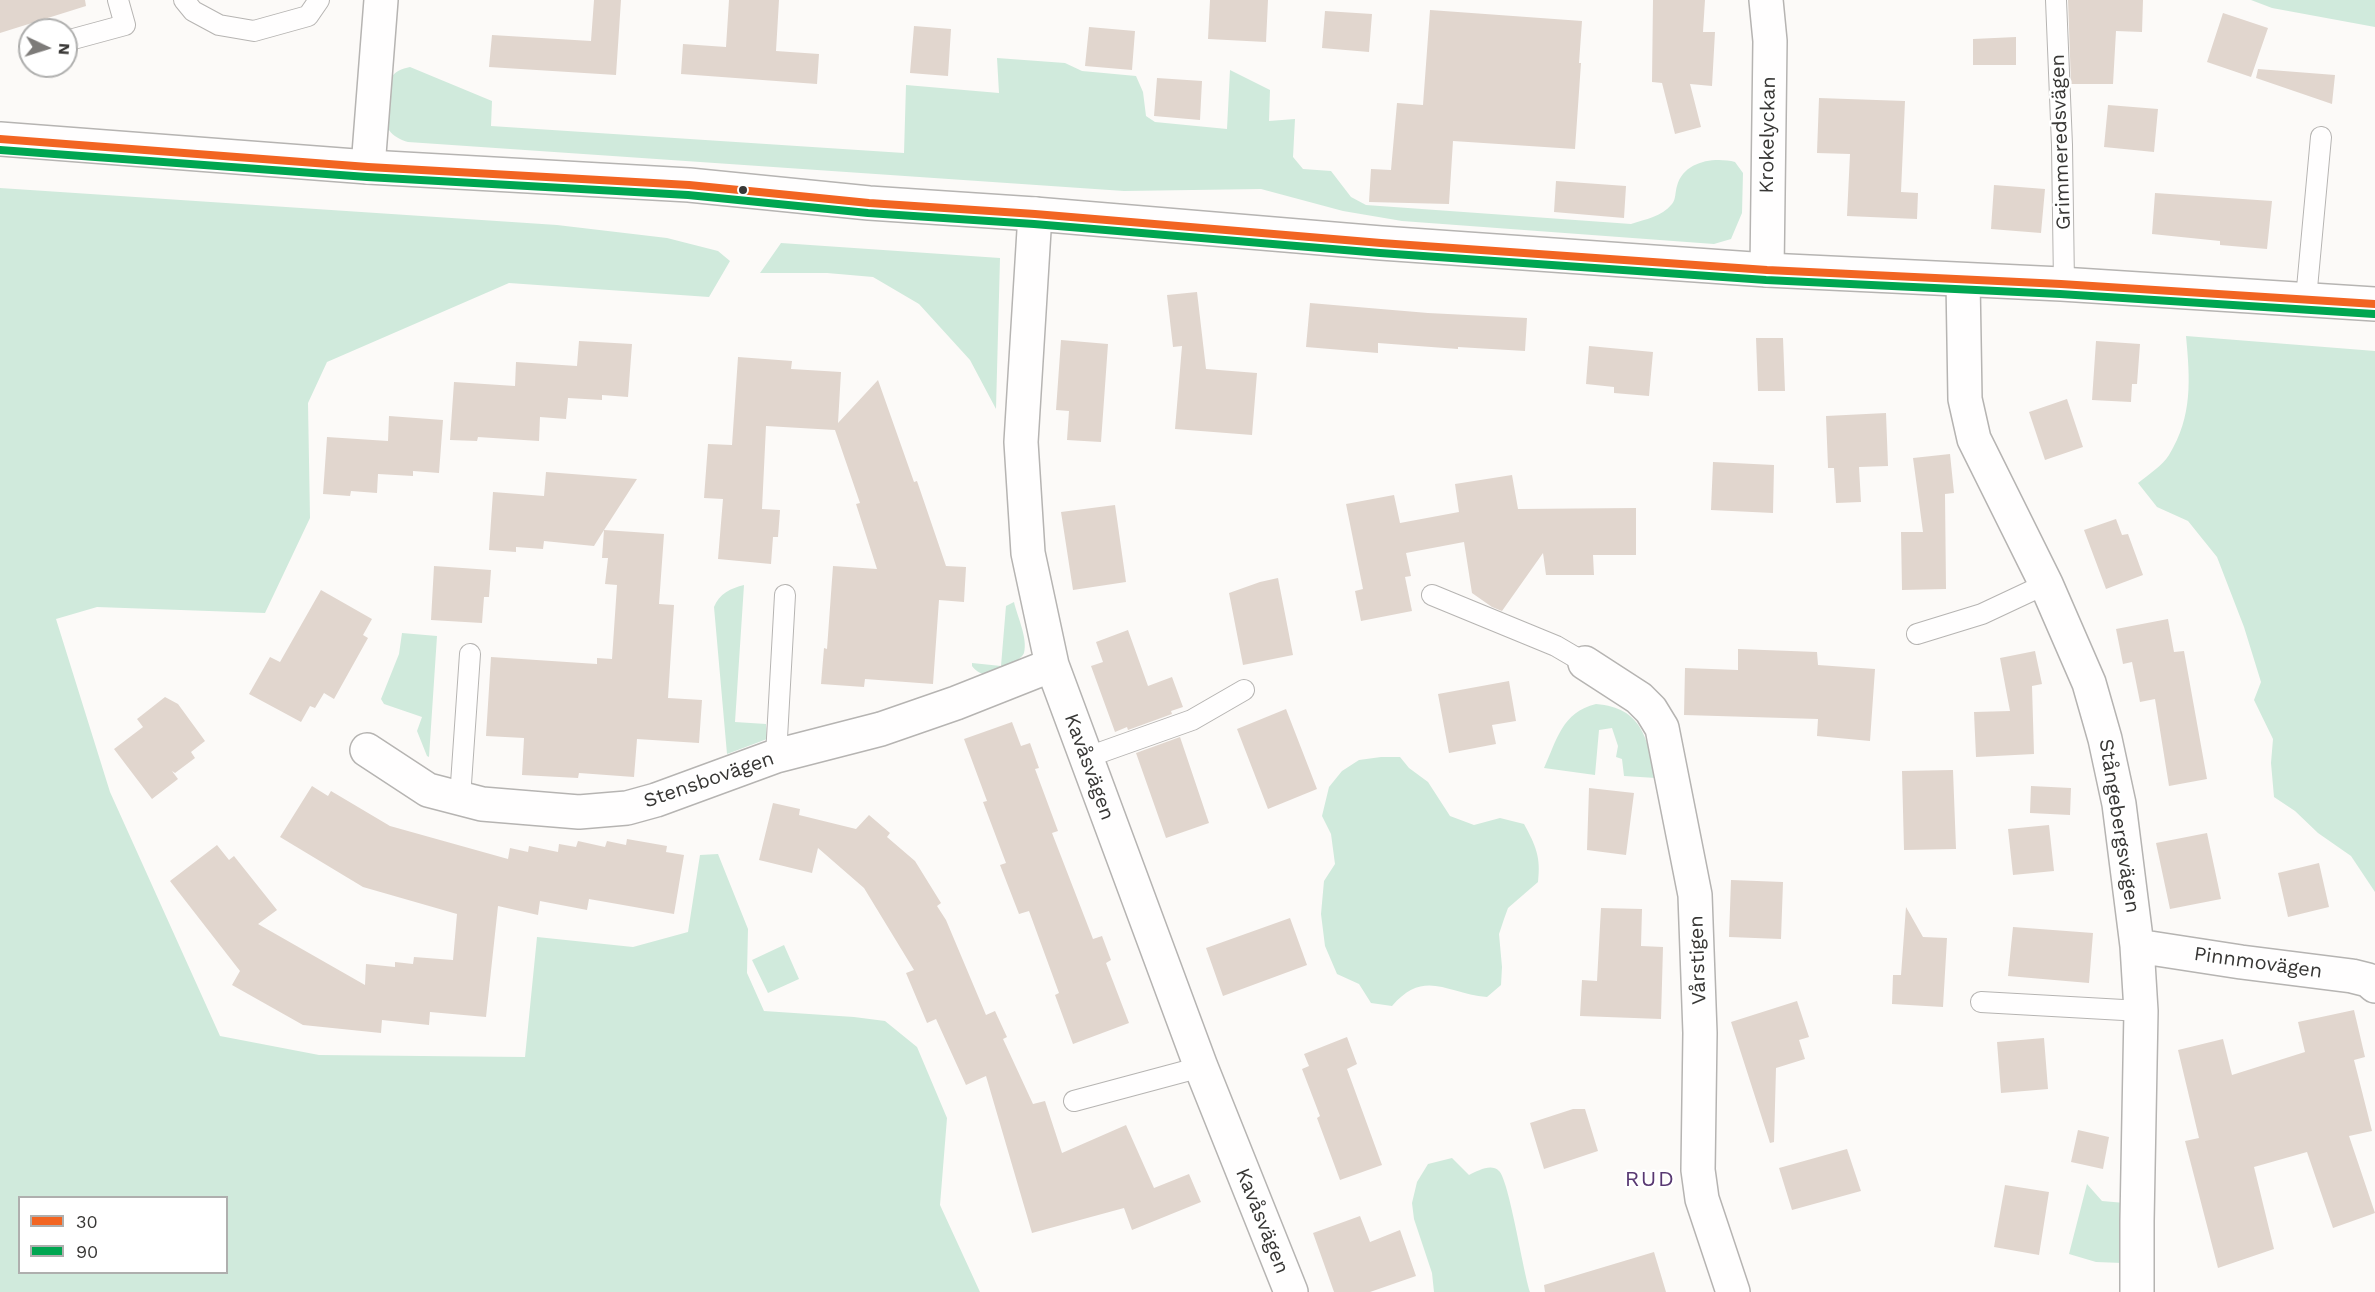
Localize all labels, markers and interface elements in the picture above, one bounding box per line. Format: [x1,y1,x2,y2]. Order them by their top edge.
north arrow [18,18,78,78]
text: N [55,43,74,56]
street label: Grimmeredsvägen [2046,54,2076,230]
street label: Krokelyckan [1755,76,1781,194]
unlabelled marker [737,184,749,196]
street label: Kavåsvägen [1059,710,1119,824]
street label: Stångebergsvägen [2093,737,2145,915]
street label: Stensbovägen [641,746,777,814]
street label: Vårstigen [1684,915,1712,1005]
street label: Pinnmovägen [2192,942,2324,984]
street label: Kavåsvägen [1230,1165,1294,1277]
district label: RUD [1625,1167,1675,1193]
legend [18,1196,228,1274]
text: 30 [76,1211,98,1232]
text: 90 [76,1241,98,1262]

